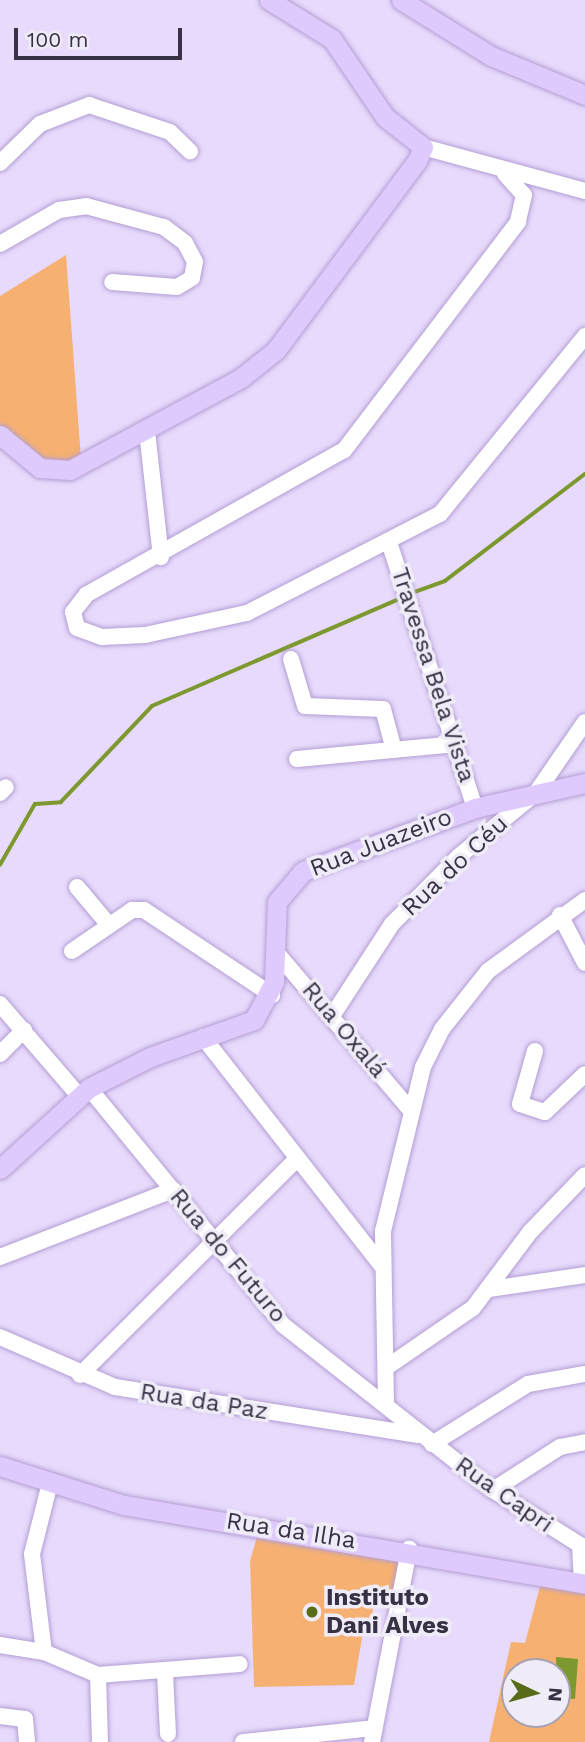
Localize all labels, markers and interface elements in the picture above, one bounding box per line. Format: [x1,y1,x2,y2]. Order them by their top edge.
scale bar [18,14,186,58]
text: 100 m [27,27,89,52]
street label: Travessa Bela Vista [384,563,482,787]
street label: Rua Juazeiro [305,803,457,883]
street label: Rua do Céu [396,809,514,923]
street label: Rua Oxalá [295,976,393,1084]
street label: Rua do Futuro [163,1183,293,1329]
street label: Rua da Paz [137,1378,271,1426]
street label: Rua Capri [449,1451,559,1539]
street label: Rua da Ilha [224,1506,358,1556]
place label: Instituto Dani Alves [326,1584,449,1640]
marker: Instituto Dani Alves [304,1604,320,1620]
north arrow [501,1658,571,1728]
text: N [543,1687,567,1703]

